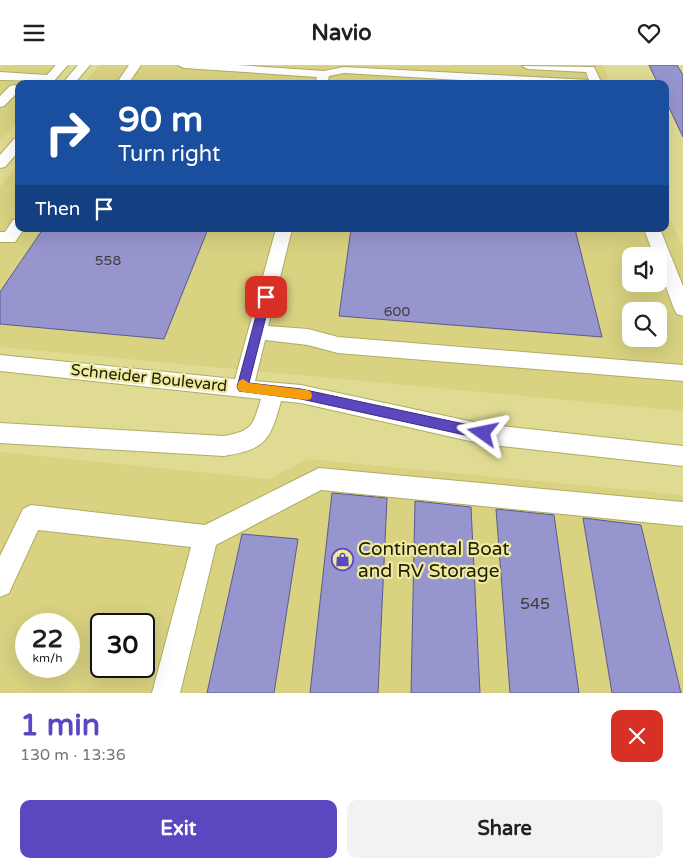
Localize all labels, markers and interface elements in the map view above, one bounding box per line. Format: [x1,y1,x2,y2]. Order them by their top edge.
icon: menu [20,19,48,47]
icon: heart [635,19,663,47]
text: Navio [311,20,372,46]
text: 90 m [118,99,203,141]
icon: right [35,100,100,165]
text: Turn right [118,141,220,167]
icon: arrive [90,195,118,223]
text: Then [35,198,80,220]
map controls [622,247,667,347]
button: sound [622,247,667,292]
house number: 558 [95,252,121,269]
pin [245,276,287,318]
icon: arrive [252,283,280,311]
button: search [622,302,667,347]
house number: 600 [384,303,410,320]
street label: Schneider Boulevard [70,360,228,396]
position arrow [456,406,508,458]
place label: Continental Boat and RV Storage [358,538,509,582]
shop icon: Continental Boat and RV Storage [330,548,354,572]
house number: 545 [520,594,550,614]
speed limit sign: 30 [90,613,155,678]
text: 22 [32,624,63,654]
text: km/h [32,651,63,665]
text: 1 min [20,707,100,744]
button: close [611,710,663,762]
text: 130 m · 13:36 [20,745,126,765]
button: Exit [20,800,337,858]
button: Share [347,800,663,858]

